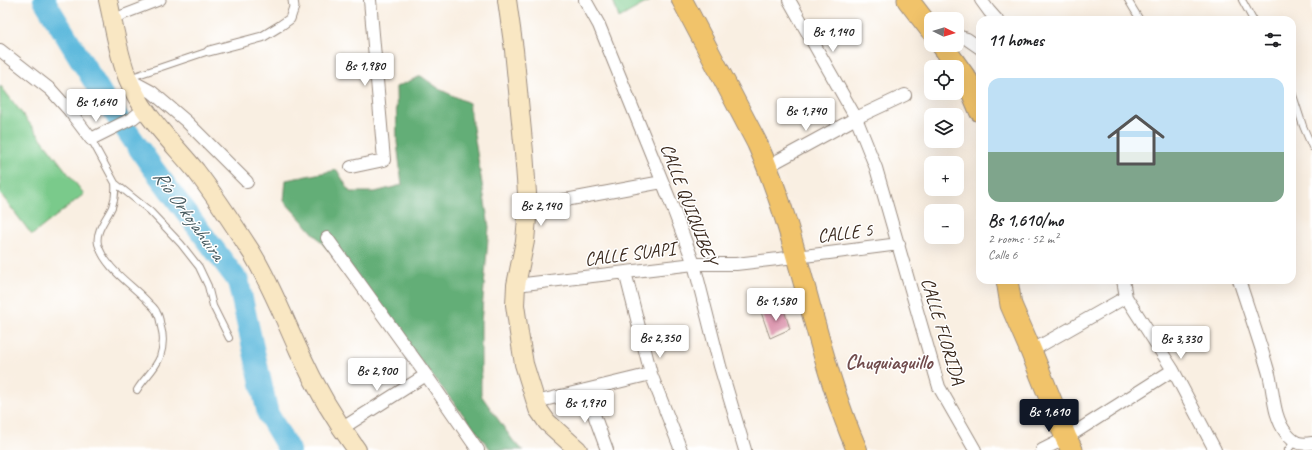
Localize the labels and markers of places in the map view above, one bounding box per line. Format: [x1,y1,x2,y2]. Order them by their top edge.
pin: Bs 1,140 [792,19,874,53]
pin: Bs 1,980 [324,53,406,87]
pin: Bs 1,640 [55,89,137,123]
pin: Bs 1,740 [765,98,847,132]
pin: Bs 2,140 [500,193,582,227]
pin: Bs 1,580 [735,288,817,322]
pin: Bs 2,350 [619,325,701,359]
pin: Bs 3,330 [1140,326,1222,360]
pin: Bs 2,900 [336,358,418,392]
pin: Bs 1,970 [544,390,626,424]
pin: Bs 1,610 [1008,399,1090,433]

